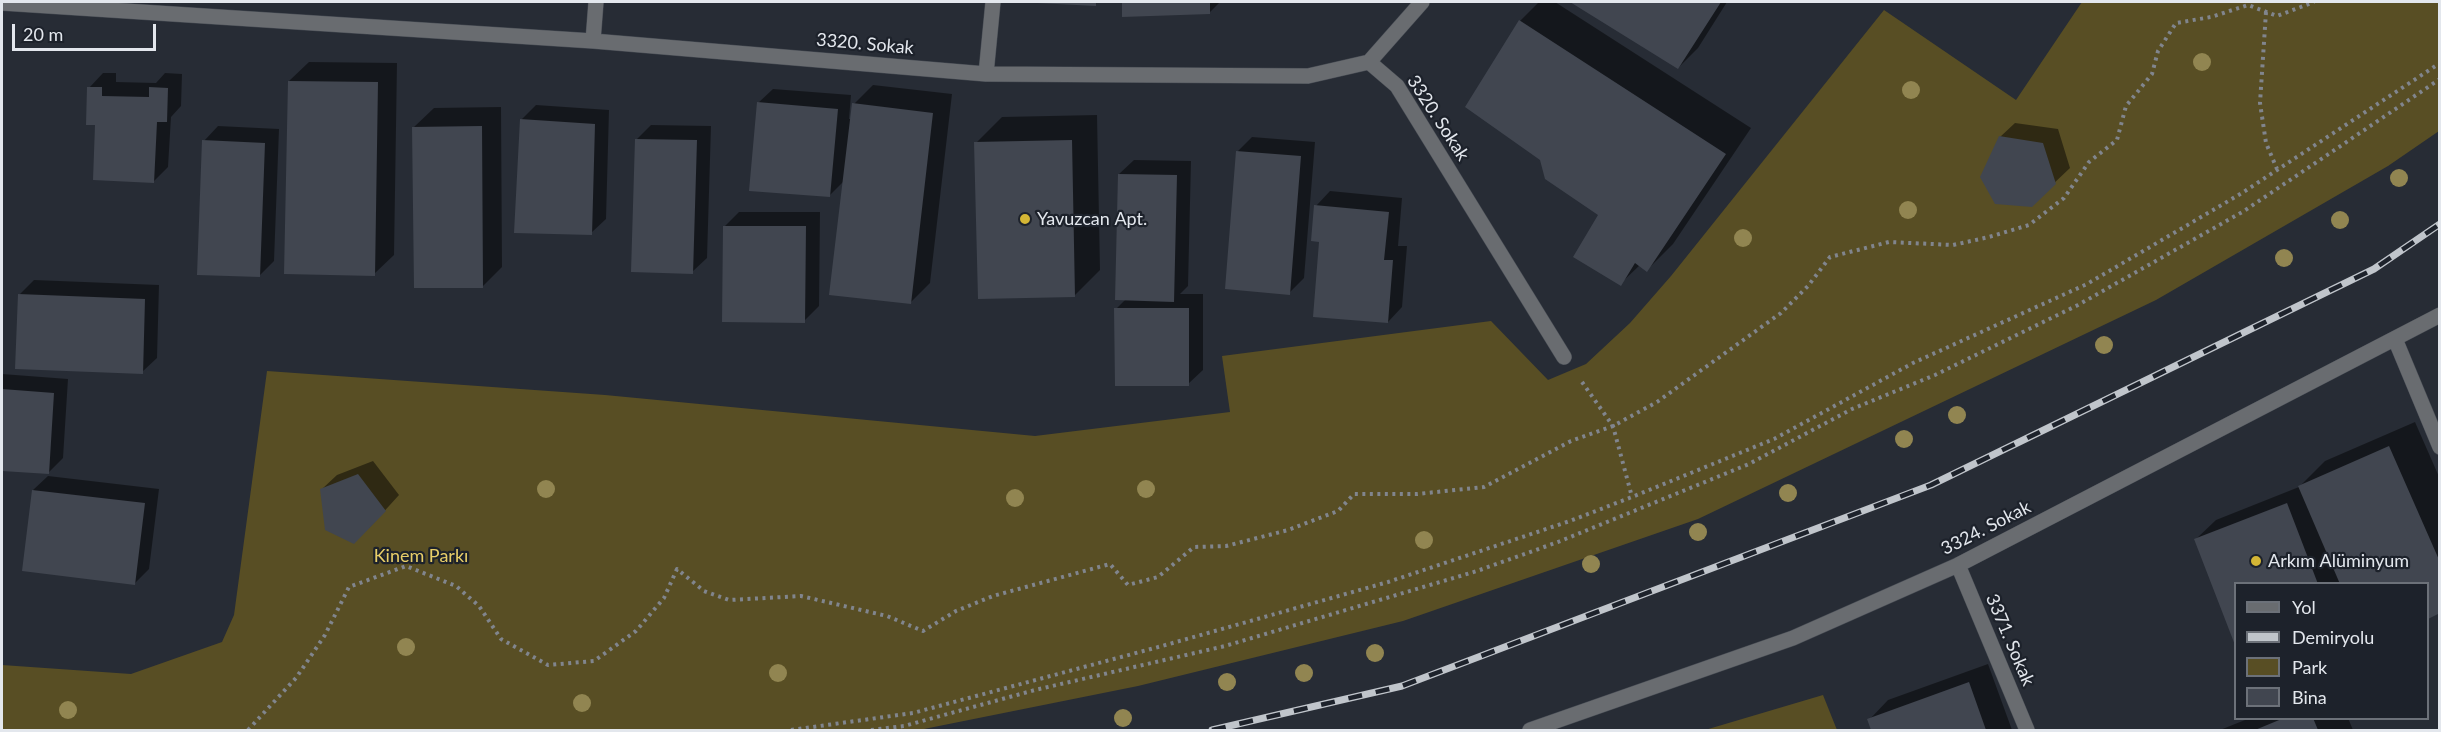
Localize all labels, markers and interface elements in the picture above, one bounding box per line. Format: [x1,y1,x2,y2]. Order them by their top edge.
scale bar [15,12,159,50]
text: 20 m [23,23,63,45]
street label: 3320. Sokak [815,29,915,59]
street label: 3320. Sokak [1402,71,1474,165]
place label: Yavuzcan Apt. [1037,208,1147,230]
marker: Yavuzcan Apt. [1018,212,1032,226]
street label: 3324. Sokak [1938,496,2034,560]
park label: Kinem Parkı [374,545,468,567]
place label: Arkım Alüminyum [2268,550,2409,572]
marker: Arkım Alüminyum [2249,554,2263,568]
legend [2234,582,2429,720]
street label: 3371. Sokak [1981,591,2039,689]
text: Yol [2292,596,2316,618]
text: Demiryolu [2292,626,2374,648]
text: Park [2292,656,2327,678]
text: Bina [2292,686,2327,708]

